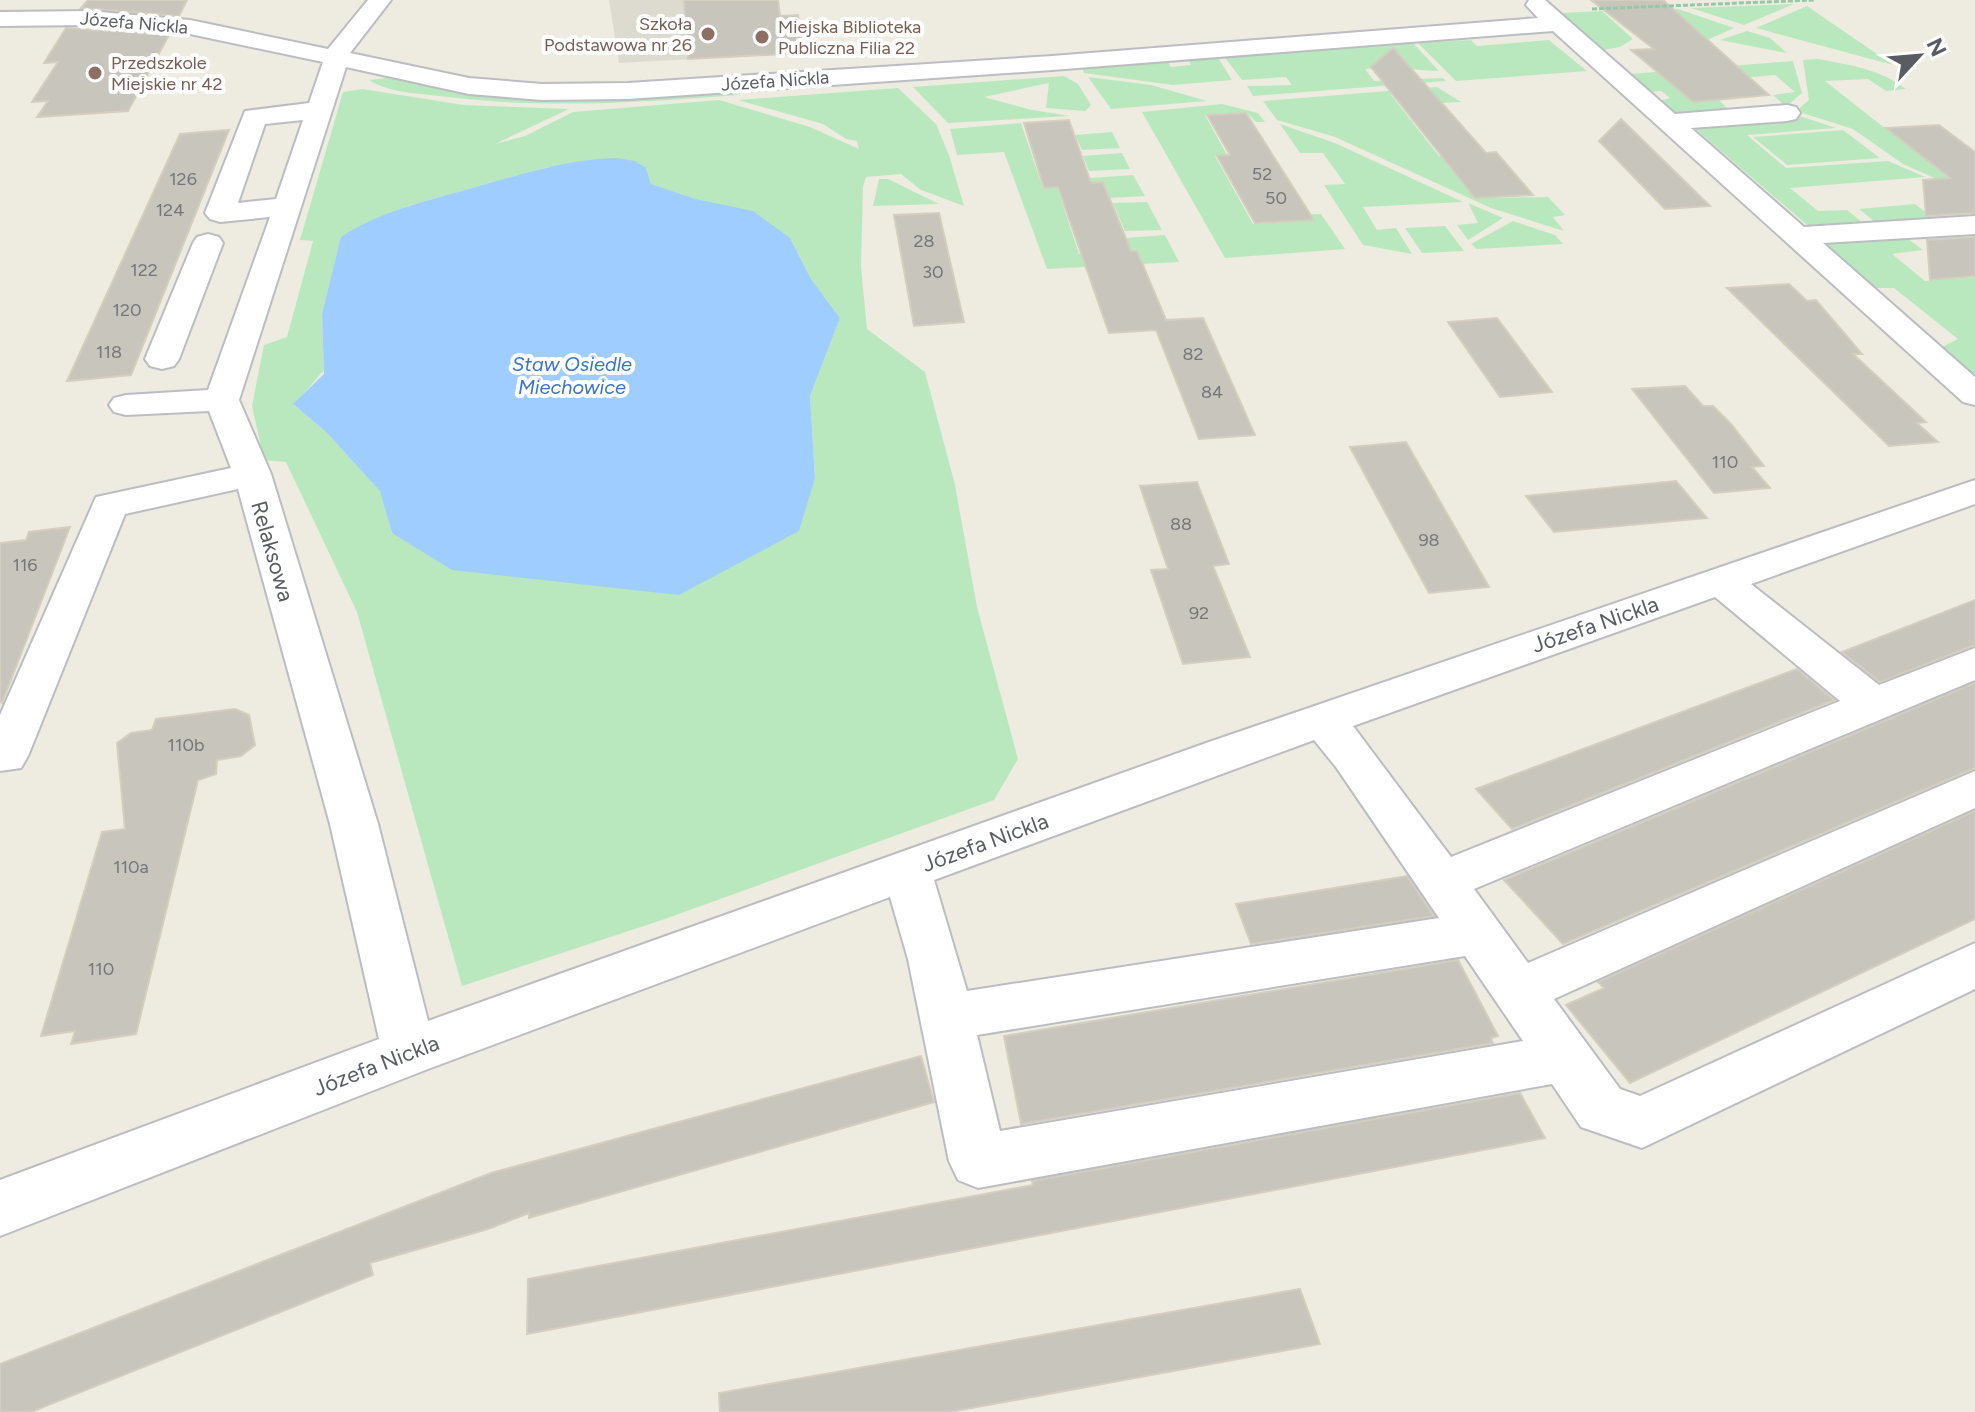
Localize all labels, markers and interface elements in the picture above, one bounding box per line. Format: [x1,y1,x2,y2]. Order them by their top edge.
street label: Józefa Nickla [79,7,189,39]
place label: Szkoła Podstawowa nr 26 [544,13,692,56]
place label: Miejska Biblioteka Publiczna Filia 22 [778,16,921,59]
north arrow [1879,16,1959,96]
marker: Szkoła Podstawowa nr 26 [699,25,717,43]
marker: Miejska Biblioteka Publiczna Filia 22 [753,28,771,46]
text: N [1921,34,1952,61]
place label: Przedszkole Miejskie nr 42 [111,52,222,95]
marker: Przedszkole Miejskie nr 42 [86,64,104,82]
street label: Józefa Nickla [720,66,830,96]
house number: 52 [1252,163,1272,185]
house number: 126 [169,168,197,190]
house number: 50 [1265,187,1287,209]
house number: 124 [156,199,184,221]
house number: 28 [913,230,935,252]
house number: 122 [130,259,158,281]
house number: 30 [922,261,944,283]
house number: 120 [112,299,142,321]
house number: 118 [96,341,122,363]
house number: 82 [1182,343,1204,365]
water label: Staw Osiedle Miechowice [512,352,632,399]
house number: 84 [1201,381,1223,403]
house number: 110 [1712,451,1738,473]
street label: Relaksowa [245,498,300,605]
house number: 88 [1170,513,1192,535]
house number: 98 [1418,529,1440,551]
house number: 116 [12,554,38,576]
street label: Józefa Nickla [1528,590,1662,659]
house number: 92 [1189,602,1209,624]
house number: 110b [168,734,204,756]
street label: Józefa Nickla [918,807,1052,878]
house number: 110a [113,856,149,878]
house number: 110 [88,958,114,980]
street label: Józefa Nickla [310,1029,443,1102]

